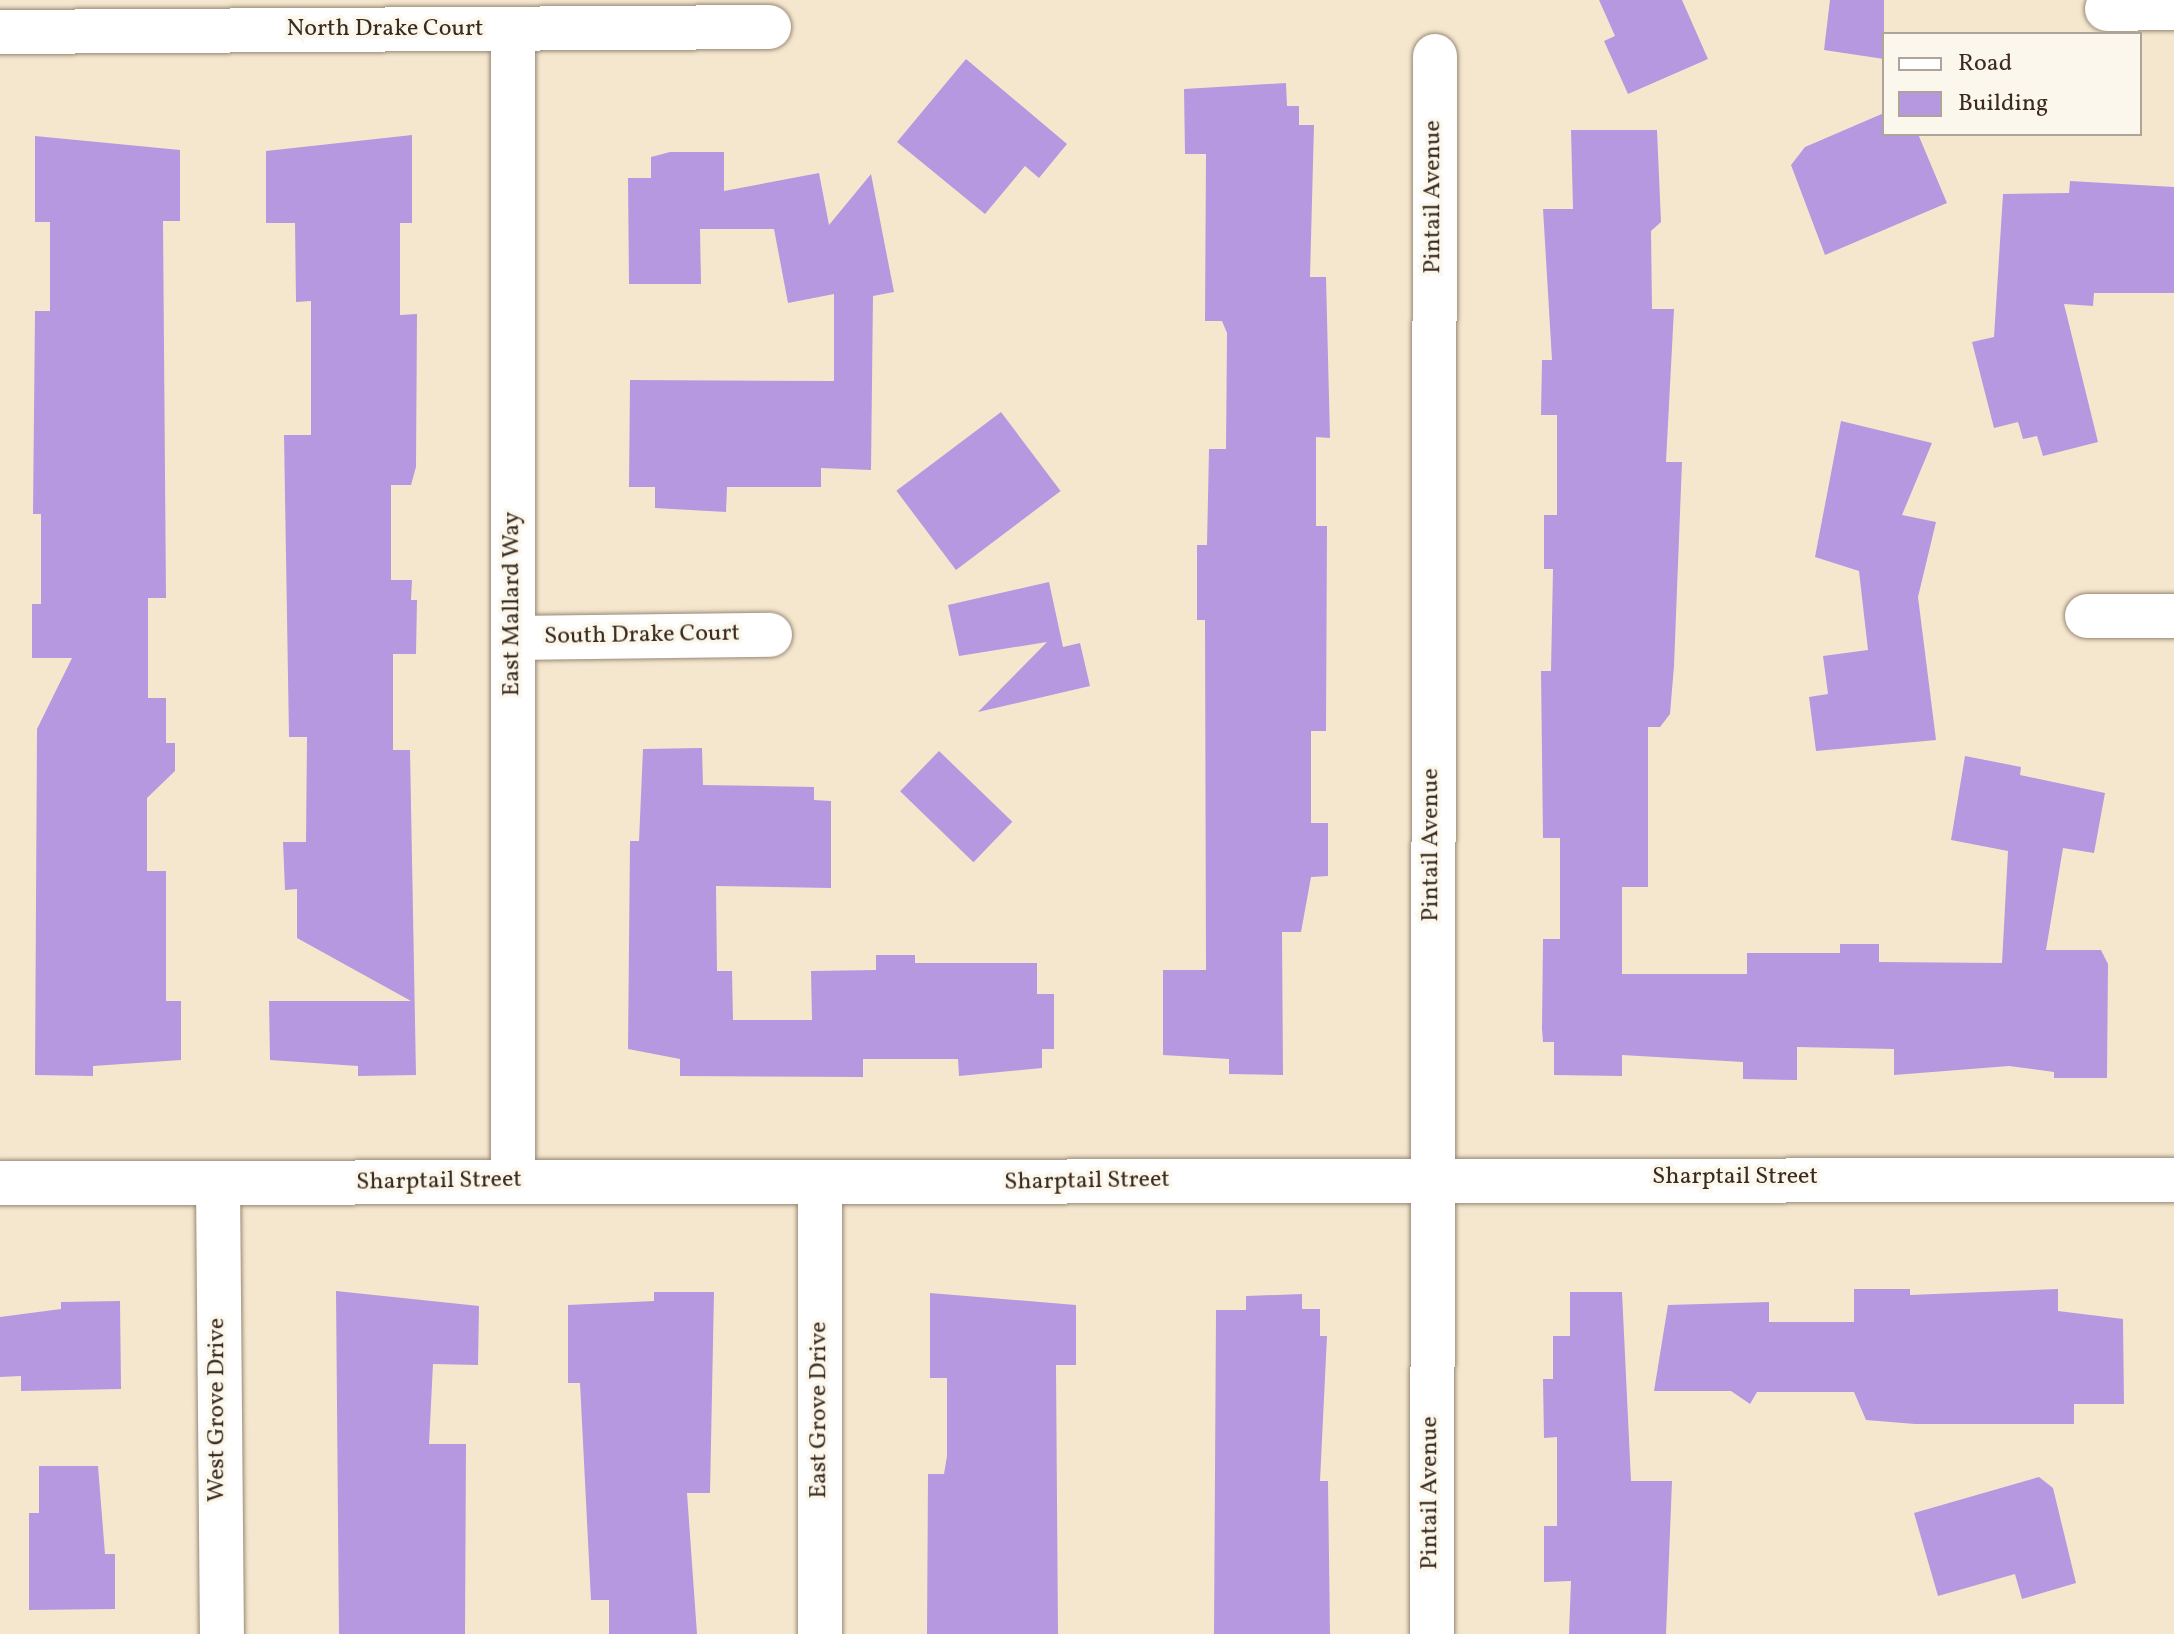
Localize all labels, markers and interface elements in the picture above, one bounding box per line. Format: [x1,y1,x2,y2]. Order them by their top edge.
street label: North Drake Court [286,16,484,44]
legend [1882,32,2142,136]
text: Road [1958,47,2012,81]
text: Building [1958,87,2048,121]
street label: Pintail Avenue [1420,120,1448,274]
street label: East Mallard Way [499,511,527,697]
street label: South Drake Court [544,620,740,652]
street label: Pintail Avenue [1418,768,1446,922]
street label: Sharptail Street [1652,1164,1818,1192]
street label: Sharptail Street [356,1166,522,1198]
street label: Sharptail Street [1004,1166,1170,1198]
street label: West Grove Drive [204,1318,232,1502]
street label: East Grove Drive [806,1321,834,1499]
street label: Pintail Avenue [1417,1416,1445,1570]

